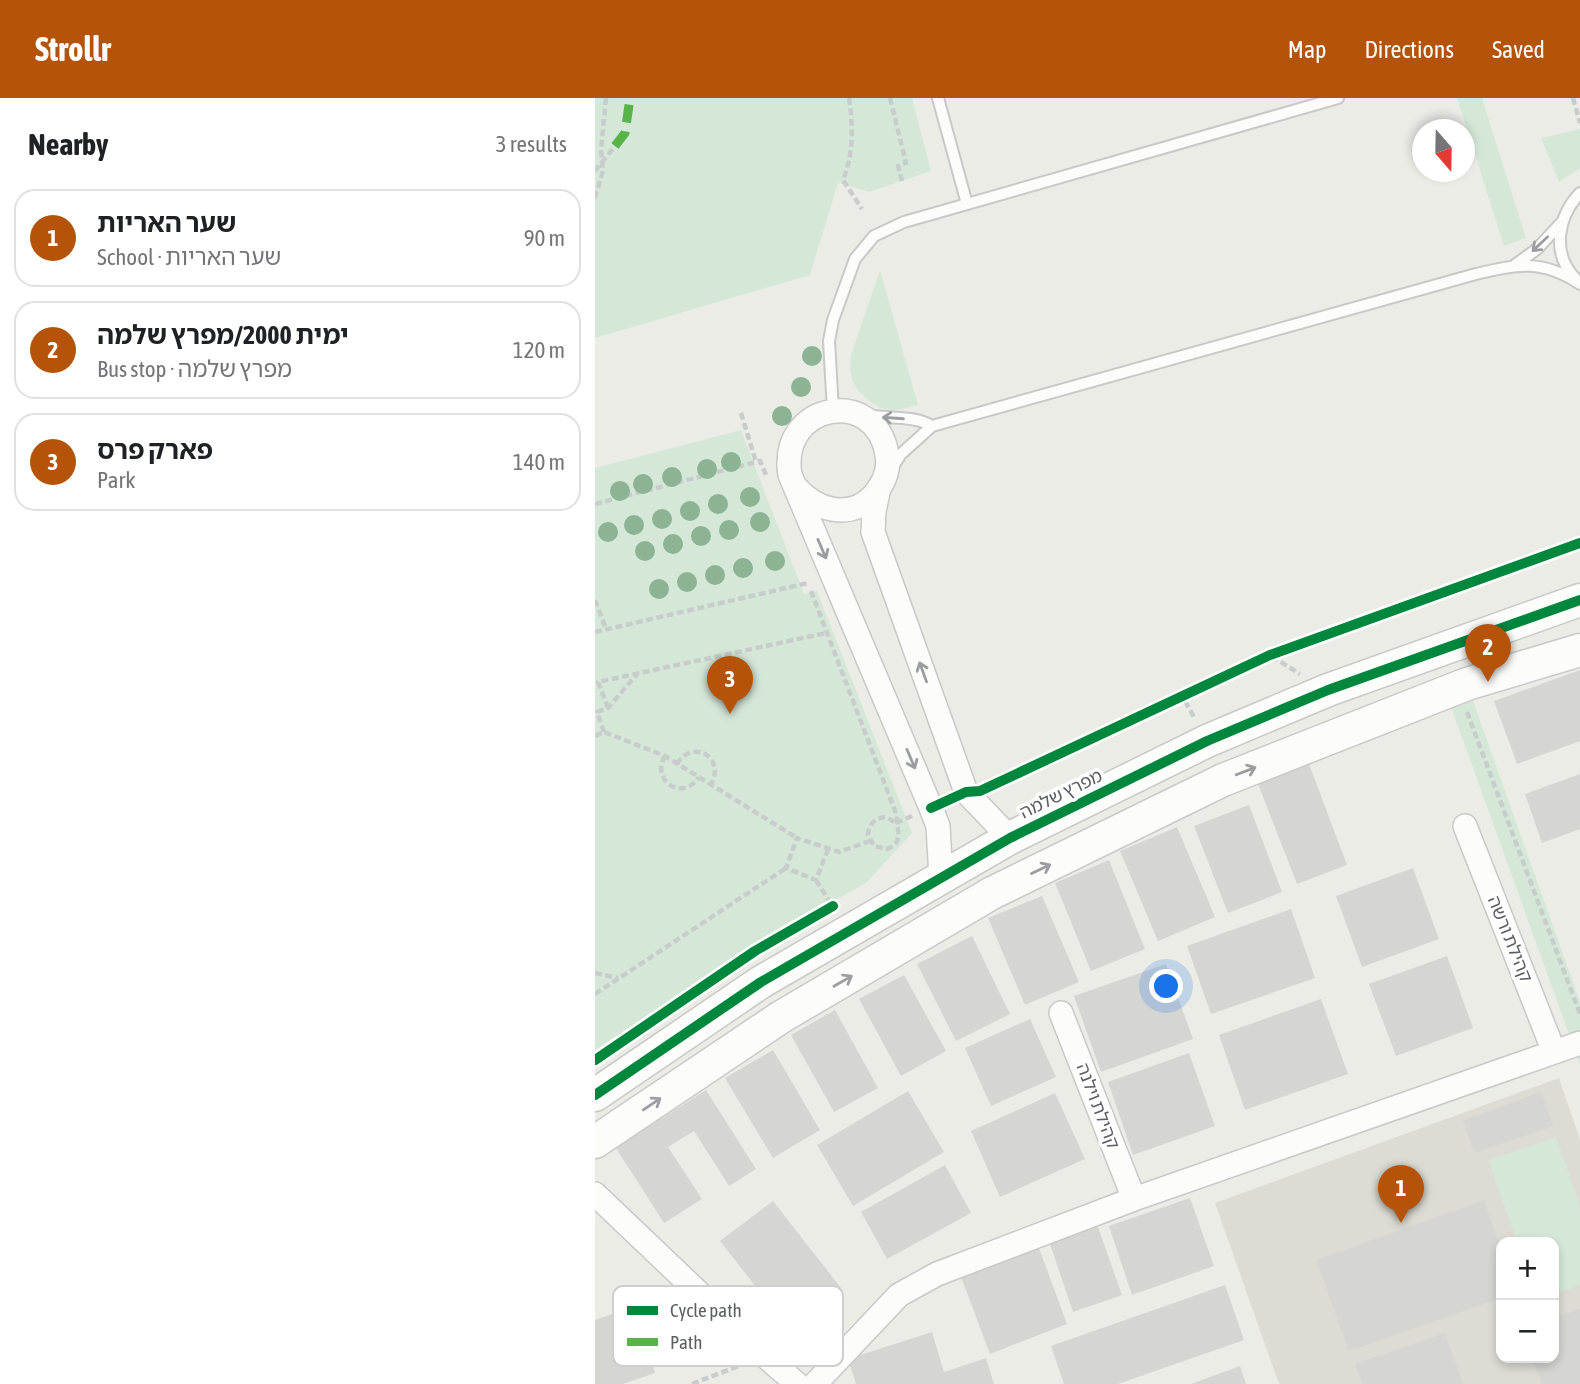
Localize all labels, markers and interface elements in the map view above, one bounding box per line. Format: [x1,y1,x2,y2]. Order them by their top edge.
text: Strollr [35,30,111,68]
text: Map [1288,36,1326,63]
text: Directions [1364,36,1454,63]
text: Saved [1492,36,1545,63]
north arrow [1412,119,1475,182]
text: Nearby [28,127,108,161]
text: 3 results [496,131,567,157]
text: שער האריות [97,208,236,238]
text: 1 [48,225,58,251]
text: 90 m [524,225,565,251]
one-way arrow [1532,236,1549,253]
text: School · שער האריות [97,244,281,270]
text: ימית 2000/מפרץ שלמה [97,320,349,350]
text: 2 [48,337,58,363]
text: 120 m [513,337,565,363]
text: Bus stop · מפרץ שלמה [97,356,292,382]
one-way arrow [882,411,905,424]
text: פארק פרס [97,435,213,465]
text: 3 [48,449,58,475]
text: 140 m [513,449,565,475]
text: Park [97,467,135,493]
one-way arrow [817,538,830,559]
pin: 2 [1465,624,1511,682]
pin: 3 [707,656,753,714]
one-way arrow [916,662,928,684]
one-way arrow [905,747,918,769]
one-way arrow [1235,763,1256,776]
street label: מפרץ שלמה [1016,764,1106,823]
one-way arrow [1030,862,1051,876]
street label: קהילת ורשה [1484,893,1537,985]
your location [1149,969,1183,1003]
one-way arrow [832,974,852,988]
street label: קהילת וילנה [1073,1060,1124,1152]
one-way arrow [641,1097,661,1111]
pin: 1 [1378,1165,1424,1223]
map controls [1496,1237,1559,1363]
button: + [1496,1237,1559,1300]
legend [613,1286,843,1366]
text: Cycle path [670,1299,742,1321]
button: − [1496,1300,1559,1363]
text: Path [670,1331,702,1353]

